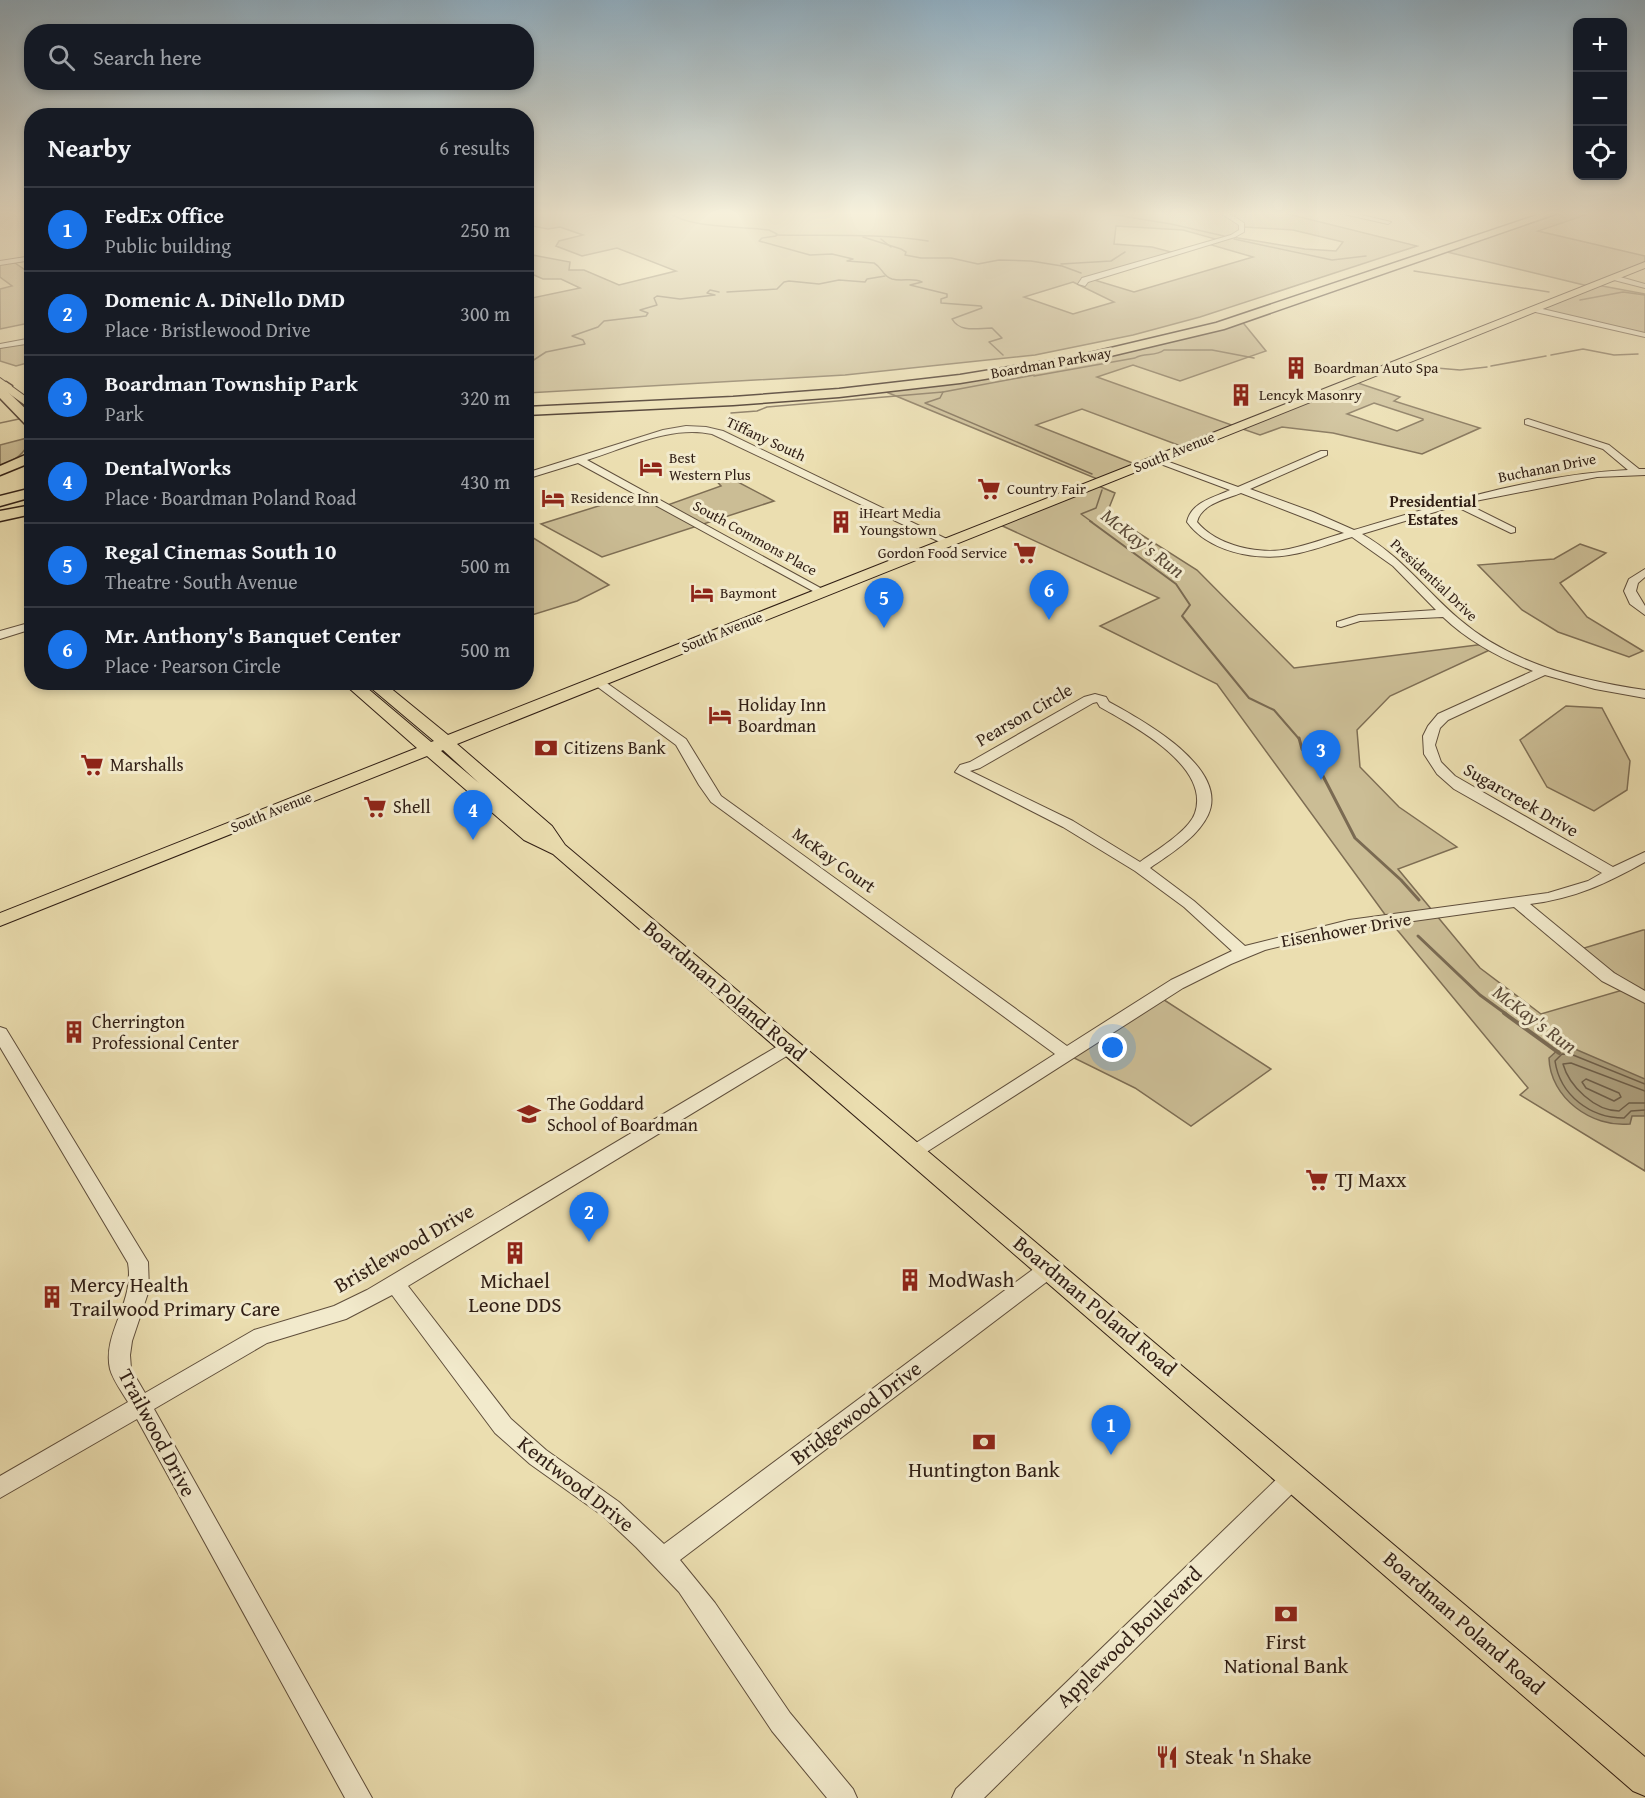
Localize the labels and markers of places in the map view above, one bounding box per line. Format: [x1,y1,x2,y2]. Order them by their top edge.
building icon: Boardman Auto Spa [1283,355,1309,381]
place label: Boardman Auto Spa [1314,357,1438,378]
building icon: Lencyk Masonry [1228,382,1254,408]
place label: Lencyk Masonry [1259,384,1362,405]
place label: Best Western Plus [669,447,751,485]
hotel icon: Best Western Plus [638,454,664,480]
supermarket icon: Country Fair [976,476,1002,502]
place label: Country Fair [1007,478,1086,499]
hotel icon: Residence Inn [540,485,566,511]
place label: Residence Inn [571,487,659,508]
place label: iHeart Media Youngstown [859,502,941,540]
building icon: iHeart Media Youngstown [828,509,854,535]
supermarket icon: Gordon Food Service [1012,540,1038,566]
place label: Gordon Food Service [878,542,1007,563]
pin: 6 [1030,570,1068,620]
pin: 5 [864,578,904,628]
hotel icon: Baymont [689,580,715,606]
place label: Baymont [720,582,777,603]
place label: Holiday Inn Boardman [738,691,826,739]
hotel icon: Holiday Inn Boardman [707,702,733,728]
pin: 3 [1302,730,1340,780]
place label: Citizens Bank [564,734,667,761]
bank icon: Citizens Bank [533,735,559,761]
place label: Marshalls [110,751,184,778]
supermarket icon: Marshalls [79,752,105,778]
pin: 4 [454,790,492,840]
place label: Shell [393,793,430,820]
supermarket icon: Shell [362,794,388,820]
place label: Cherrington Professional Center [92,1008,240,1056]
building icon: Cherrington Professional Center [61,1019,87,1045]
place label: The Goddard School of Boardman [547,1090,698,1138]
school or university icon: The Goddard School of Boardman [516,1101,542,1127]
place label: TJ Maxx [1335,1164,1407,1195]
supermarket icon: TJ Maxx [1304,1167,1330,1193]
pin: 2 [570,1192,608,1242]
building icon: Michael Leone DDS [502,1240,528,1266]
place label: ModWash [928,1264,1014,1295]
place label: Michael Leone DDS [469,1265,561,1320]
building icon: ModWash [897,1267,923,1293]
place label: Mercy Health Trailwood Primary Care [70,1269,280,1324]
building icon: Mercy Health Trailwood Primary Care [39,1284,65,1310]
pin: 1 [1092,1406,1130,1455]
bank icon: Huntington Bank [971,1429,997,1455]
place label: Huntington Bank [908,1454,1060,1485]
bank icon: First National Bank [1273,1601,1299,1627]
place label: First National Bank [1224,1626,1348,1681]
place label: Steak 'n Shake [1185,1741,1312,1772]
restaurant icon: Steak 'n Shake [1154,1744,1180,1770]

